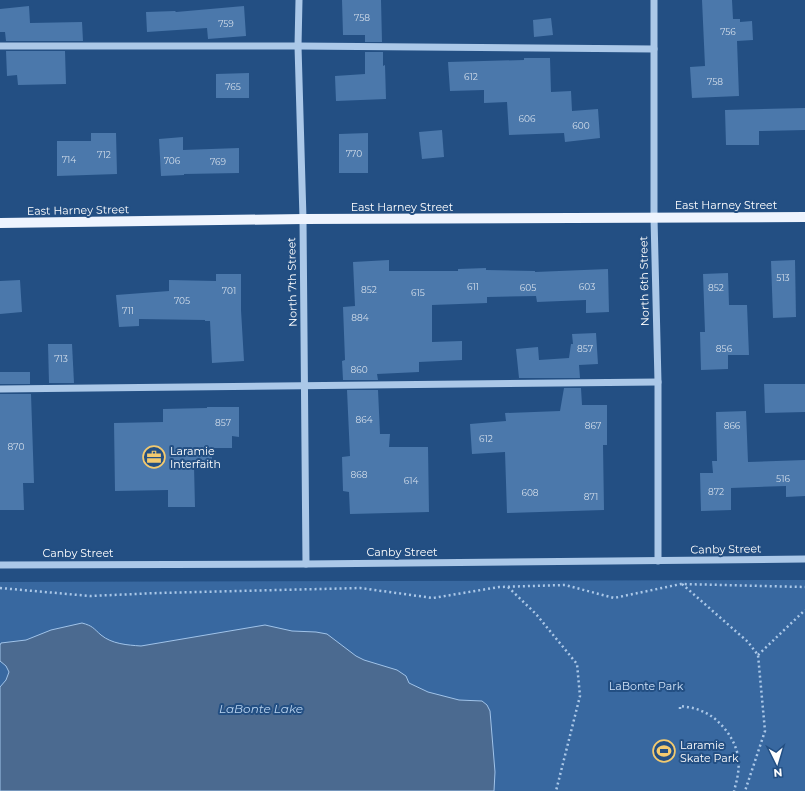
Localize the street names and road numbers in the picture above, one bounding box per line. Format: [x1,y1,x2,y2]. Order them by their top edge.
street label: East Harney Street [675,198,778,212]
street label: East Harney Street [351,200,454,214]
street label: East Harney Street [27,202,130,218]
street label: North 6th Street [636,235,652,326]
street label: North 7th Street [284,237,300,327]
street label: Canby Street [690,541,762,557]
street label: Canby Street [366,545,438,559]
street label: Canby Street [42,546,114,560]

